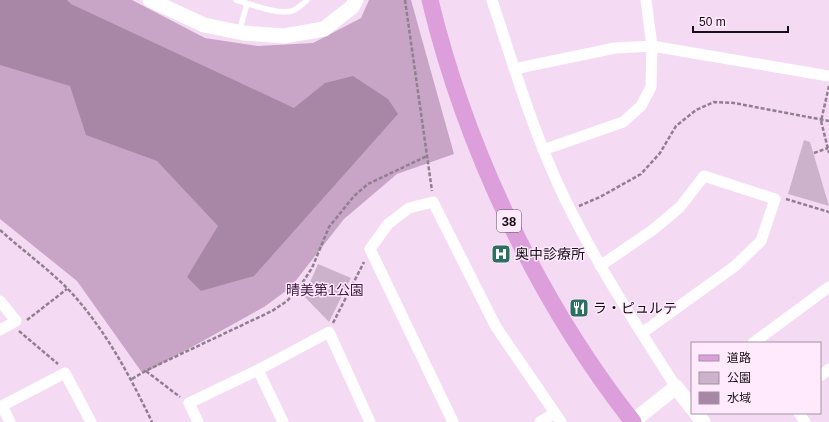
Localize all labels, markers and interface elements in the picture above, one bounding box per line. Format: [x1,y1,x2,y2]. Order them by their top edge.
scale bar [693,8,788,34]
text: 50 m [699,15,726,29]
road number: 38 [497,210,521,232]
hospital icon: 奥中診療所 [490,243,512,265]
place label: 奥中診療所 [515,246,585,262]
park label: 晴美第1公園 [286,282,364,298]
restaurant icon: ラ・ピュルテ [568,297,590,319]
place label: ラ・ピュルテ [593,300,677,316]
legend [691,342,821,414]
text: 道路 [727,351,751,365]
text: 公園 [727,371,751,385]
text: 水域 [727,391,751,405]

